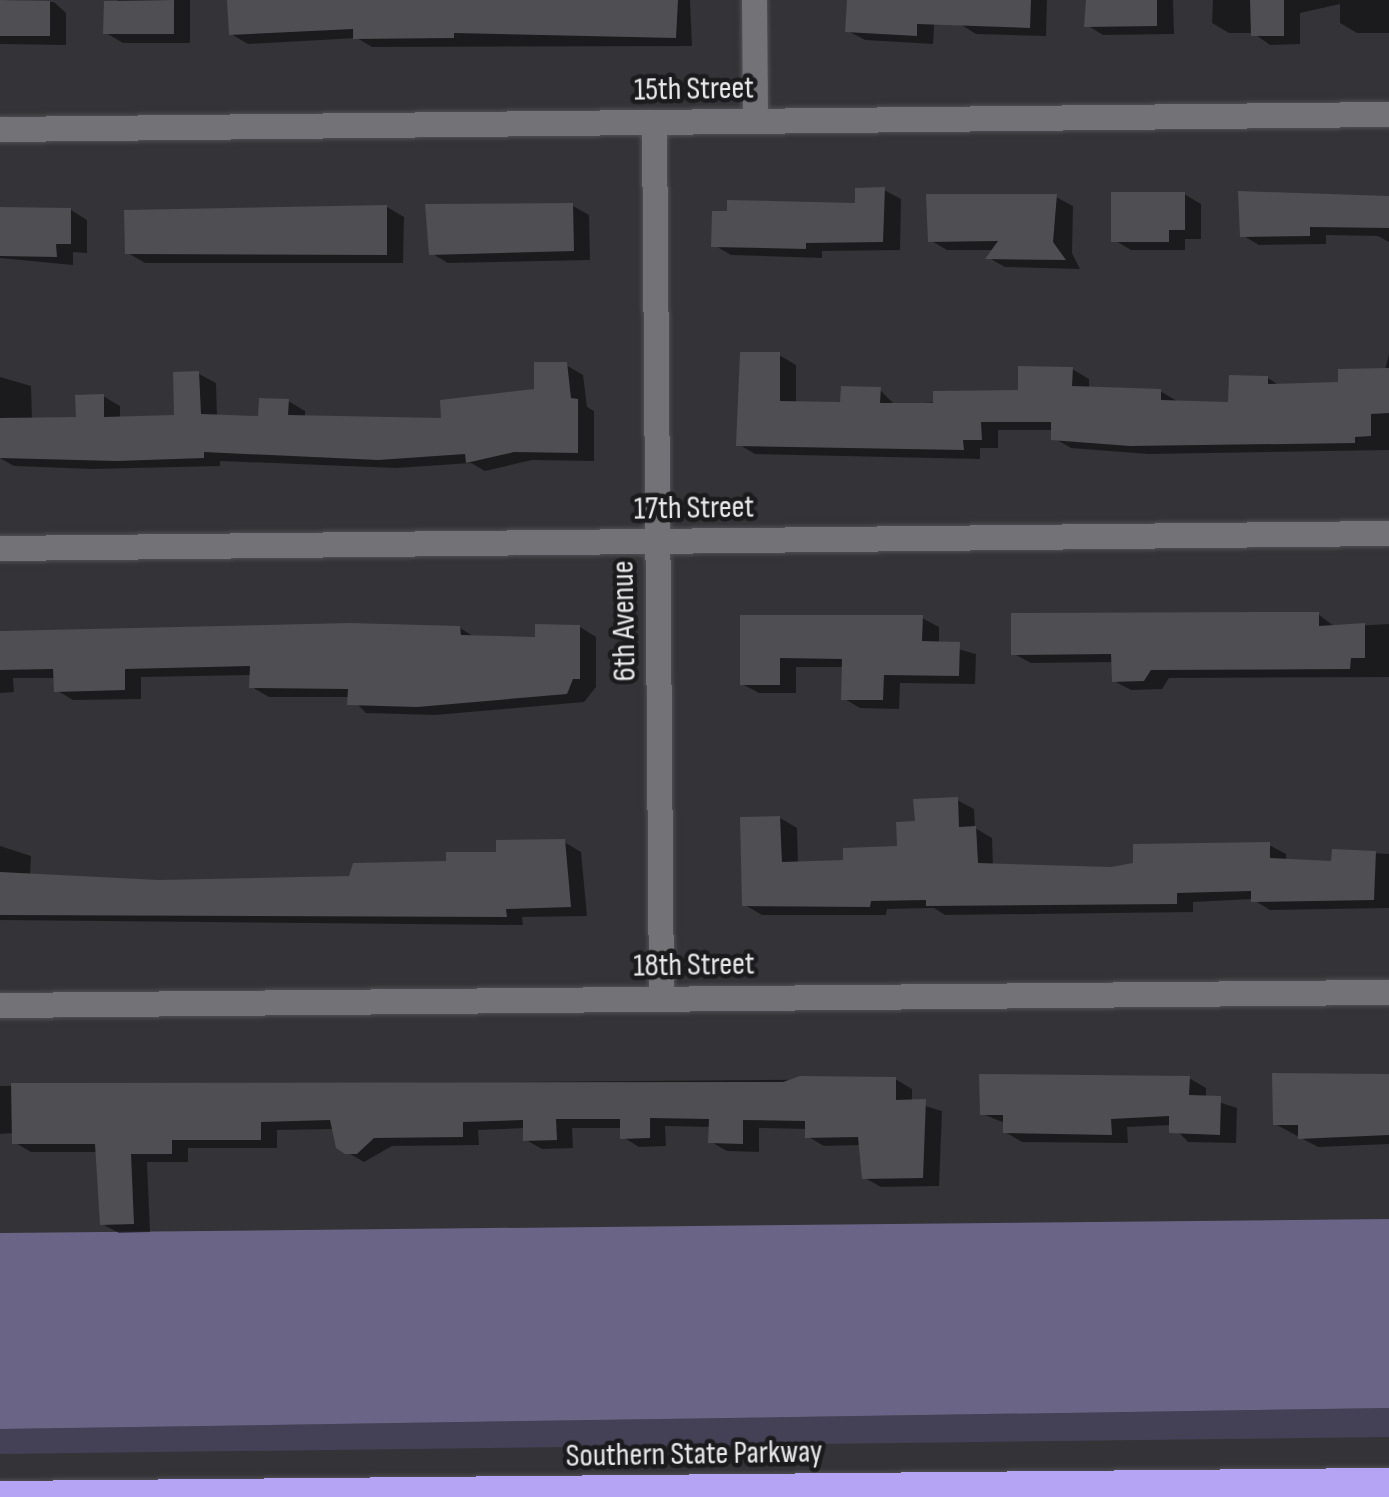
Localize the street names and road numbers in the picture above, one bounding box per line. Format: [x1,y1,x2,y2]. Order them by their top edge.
street label: 15th Street [634,70,754,110]
street label: 17th Street [634,489,754,529]
street label: 6th Avenue [605,560,645,682]
street label: 18th Street [633,946,755,986]
street label: Southern State Parkway [565,1434,823,1476]

